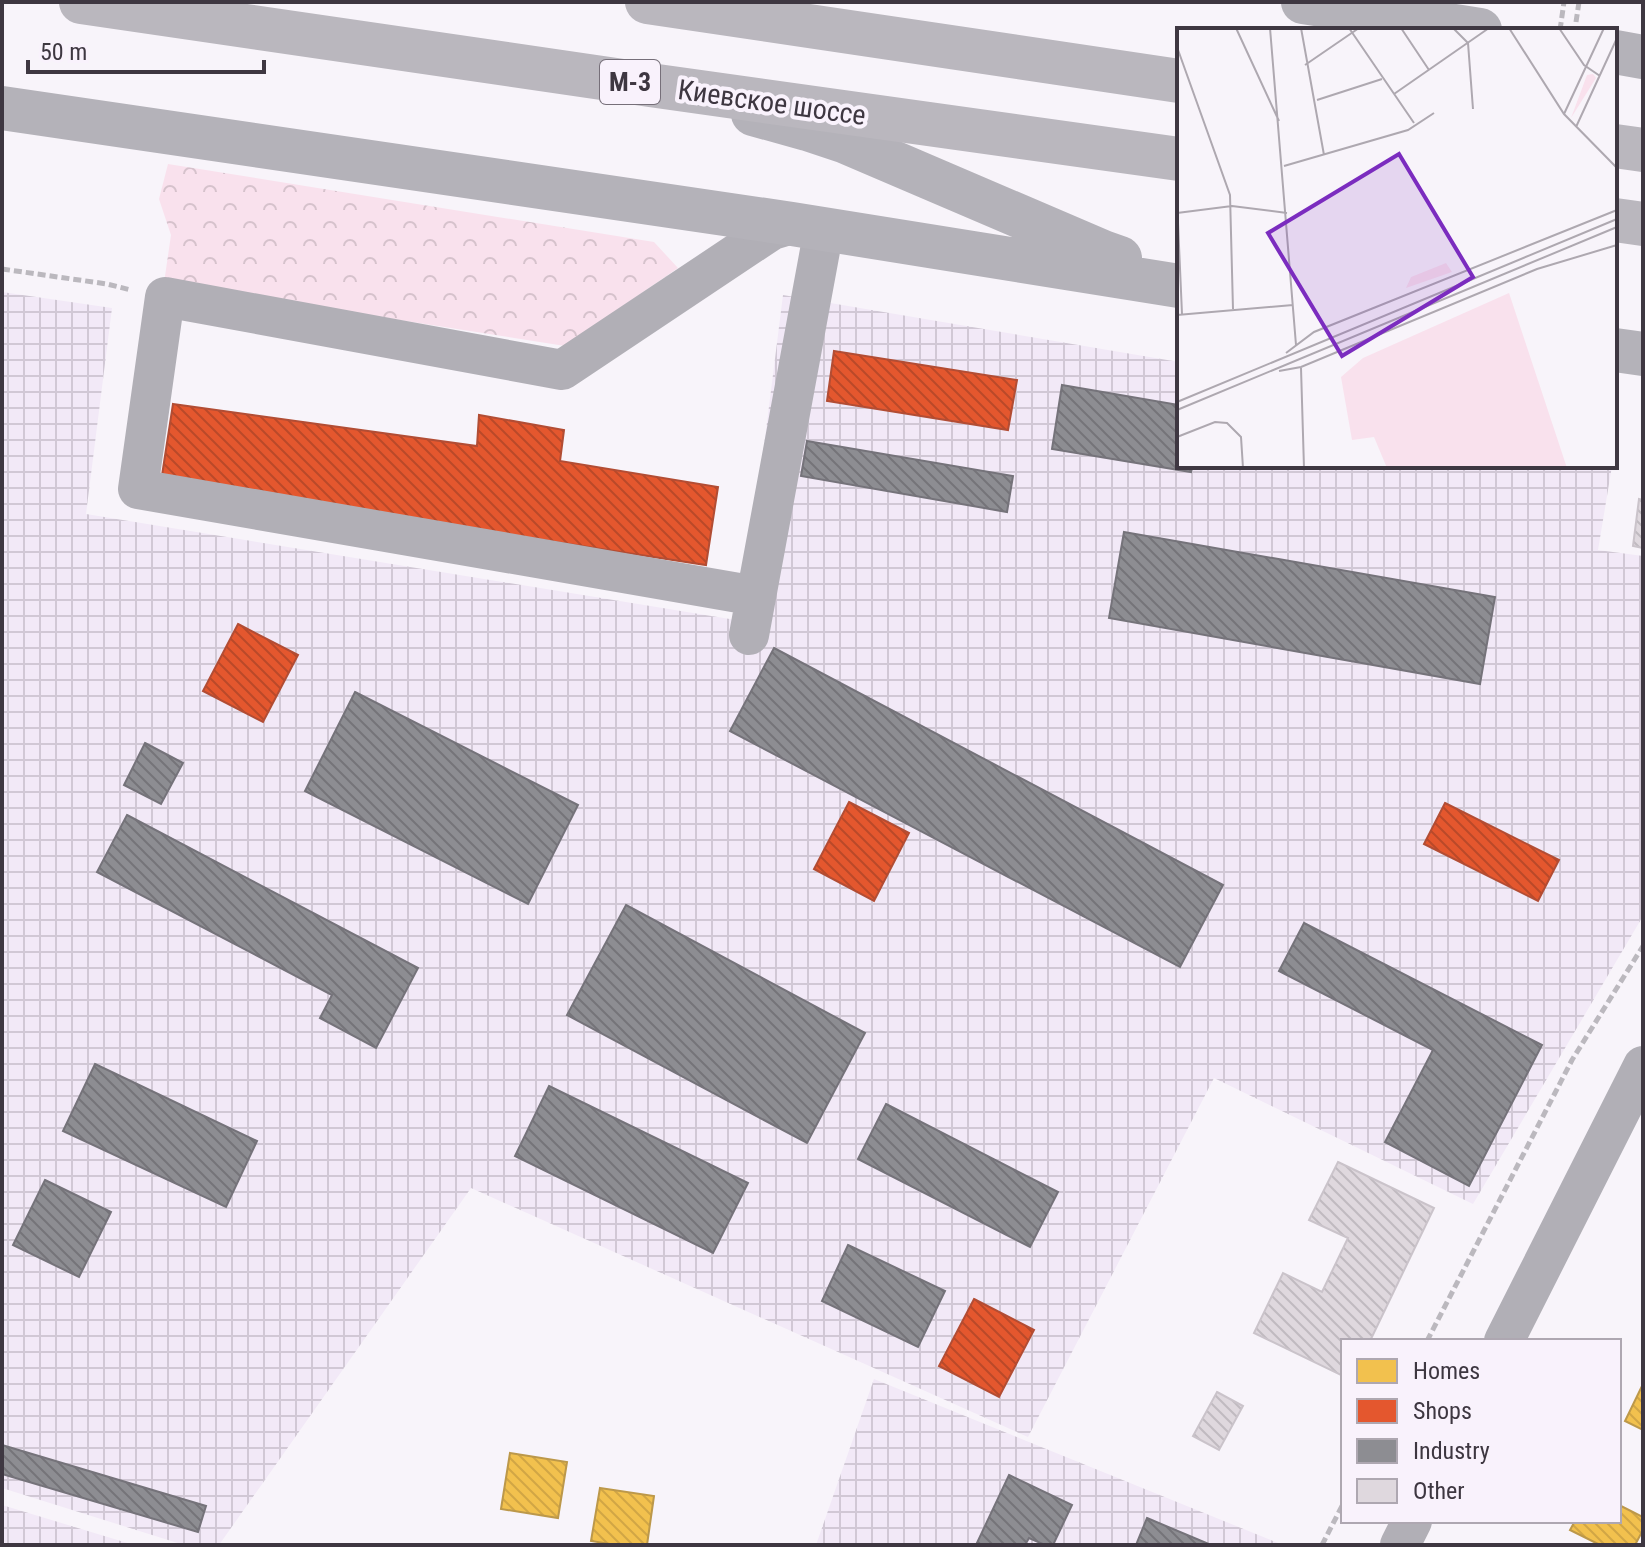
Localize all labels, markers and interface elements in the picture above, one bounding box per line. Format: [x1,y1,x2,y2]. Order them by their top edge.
scale bar [28,24,264,74]
inset map [1177,28,1617,468]
text: 50 m [40,38,87,66]
road number: М-3 [600,60,660,104]
street label: Киевское шоссе [676,73,868,132]
legend [1341,1339,1621,1523]
text: Homes [1413,1357,1480,1385]
text: Shops [1413,1397,1472,1425]
text: Industry [1413,1437,1490,1465]
text: Other [1413,1477,1465,1505]

